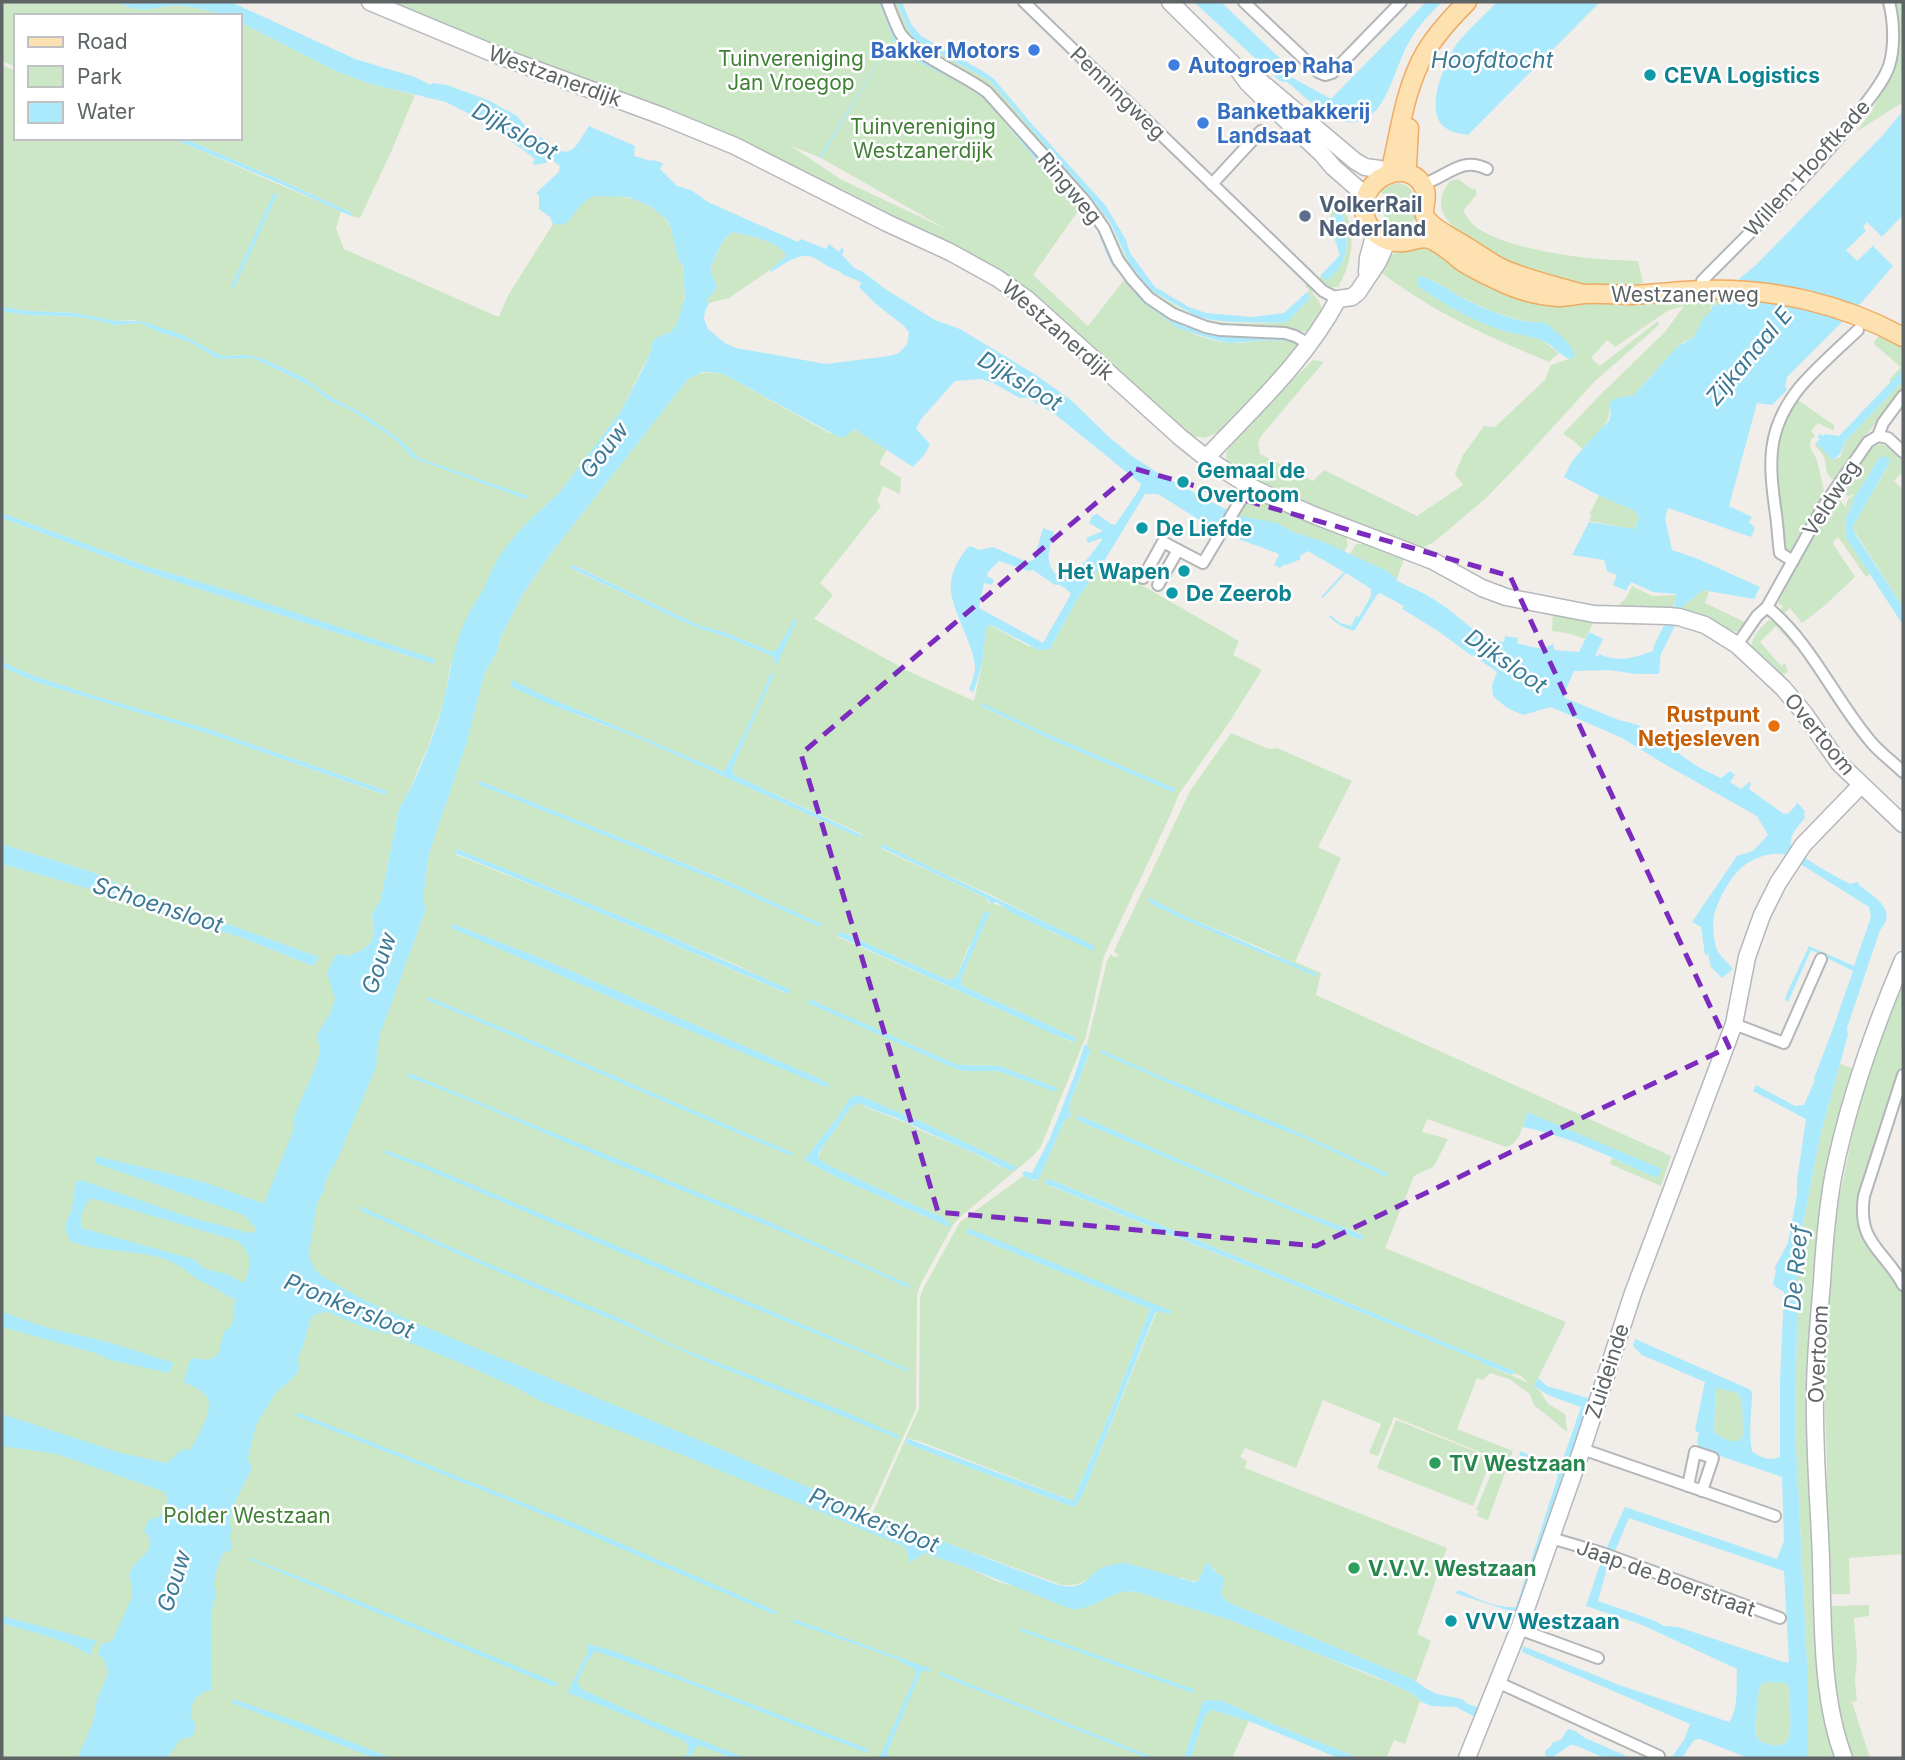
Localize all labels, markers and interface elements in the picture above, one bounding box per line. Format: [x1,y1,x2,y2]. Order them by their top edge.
legend [14,14,242,140]
text: Road [77,29,128,54]
place label: Bakker Motors [871,38,1020,63]
street label: Westzanerdijk [485,40,625,112]
street label: Penningweg [1065,41,1171,145]
marker: Bakker Motors [1026,42,1042,58]
park label: Tuinvereniging Jan Vroegop [718,46,864,95]
water label: Hoofdtocht [1431,46,1554,74]
place label: Autogroep Raha [1188,53,1353,78]
marker: Autogroep Raha [1166,57,1182,73]
place label: CEVA Logistics [1664,63,1820,88]
text: Park [77,64,122,89]
marker: CEVA Logistics [1642,67,1658,83]
street label: Willem Hooftkade [1739,94,1875,242]
water label: Dijksloot [467,96,563,166]
text: Water [77,99,135,124]
place label: Banketbakkerij Landsaat [1217,99,1370,148]
park label: Tuinvereniging Westzanerdijk [850,114,996,163]
marker: Banketbakkerij Landsaat [1195,115,1211,131]
street label: Ringweg [1033,147,1107,229]
place label: VolkerRail Nederland [1319,192,1426,241]
marker: VolkerRail Nederland [1297,208,1313,224]
street label: Westzanerdijk [997,275,1119,386]
street label: Westzanerweg [1611,282,1759,307]
water label: Zijkanaal E [1700,301,1798,411]
water label: Dijksloot [973,345,1068,417]
water label: Gouw [573,415,635,484]
street label: Veldweg [1797,455,1865,541]
place label: Gemaal de Overtoom [1197,458,1305,507]
marker: Gemaal de Overtoom [1175,474,1191,490]
place label: De Liefde [1156,516,1252,541]
marker: De Liefde [1134,520,1150,536]
place label: Het Wapen [1058,559,1170,584]
marker: Het Wapen [1176,563,1192,579]
place label: De Zeerob [1186,581,1292,606]
marker: De Zeerob [1164,585,1180,601]
water label: Dijksloot [1460,623,1553,699]
street label: Overtoom [1779,688,1861,780]
place label: Rustpunt Netjesleven [1638,702,1760,751]
marker: Rustpunt Netjesleven [1766,718,1782,734]
water label: Schoensloot [89,871,227,939]
water label: Gouw [355,927,403,998]
water label: De Reef [1778,1222,1814,1312]
water label: Pronkersloot [280,1267,418,1345]
street label: Overtoom [1803,1304,1833,1404]
street label: Zuideinde [1580,1320,1634,1422]
place label: TV Westzaan [1449,1451,1586,1476]
marker: TV Westzaan [1427,1455,1443,1471]
water label: Pronkersloot [805,1481,943,1559]
park label: Polder Westzaan [163,1503,331,1528]
street label: Jaap de Boerstraat [1573,1534,1759,1622]
water label: Gouw [151,1545,197,1615]
place label: V.V.V. Westzaan [1368,1556,1537,1581]
marker: V.V.V. Westzaan [1346,1560,1362,1576]
place label: VVV Westzaan [1465,1609,1620,1634]
marker: VVV Westzaan [1443,1613,1459,1629]

